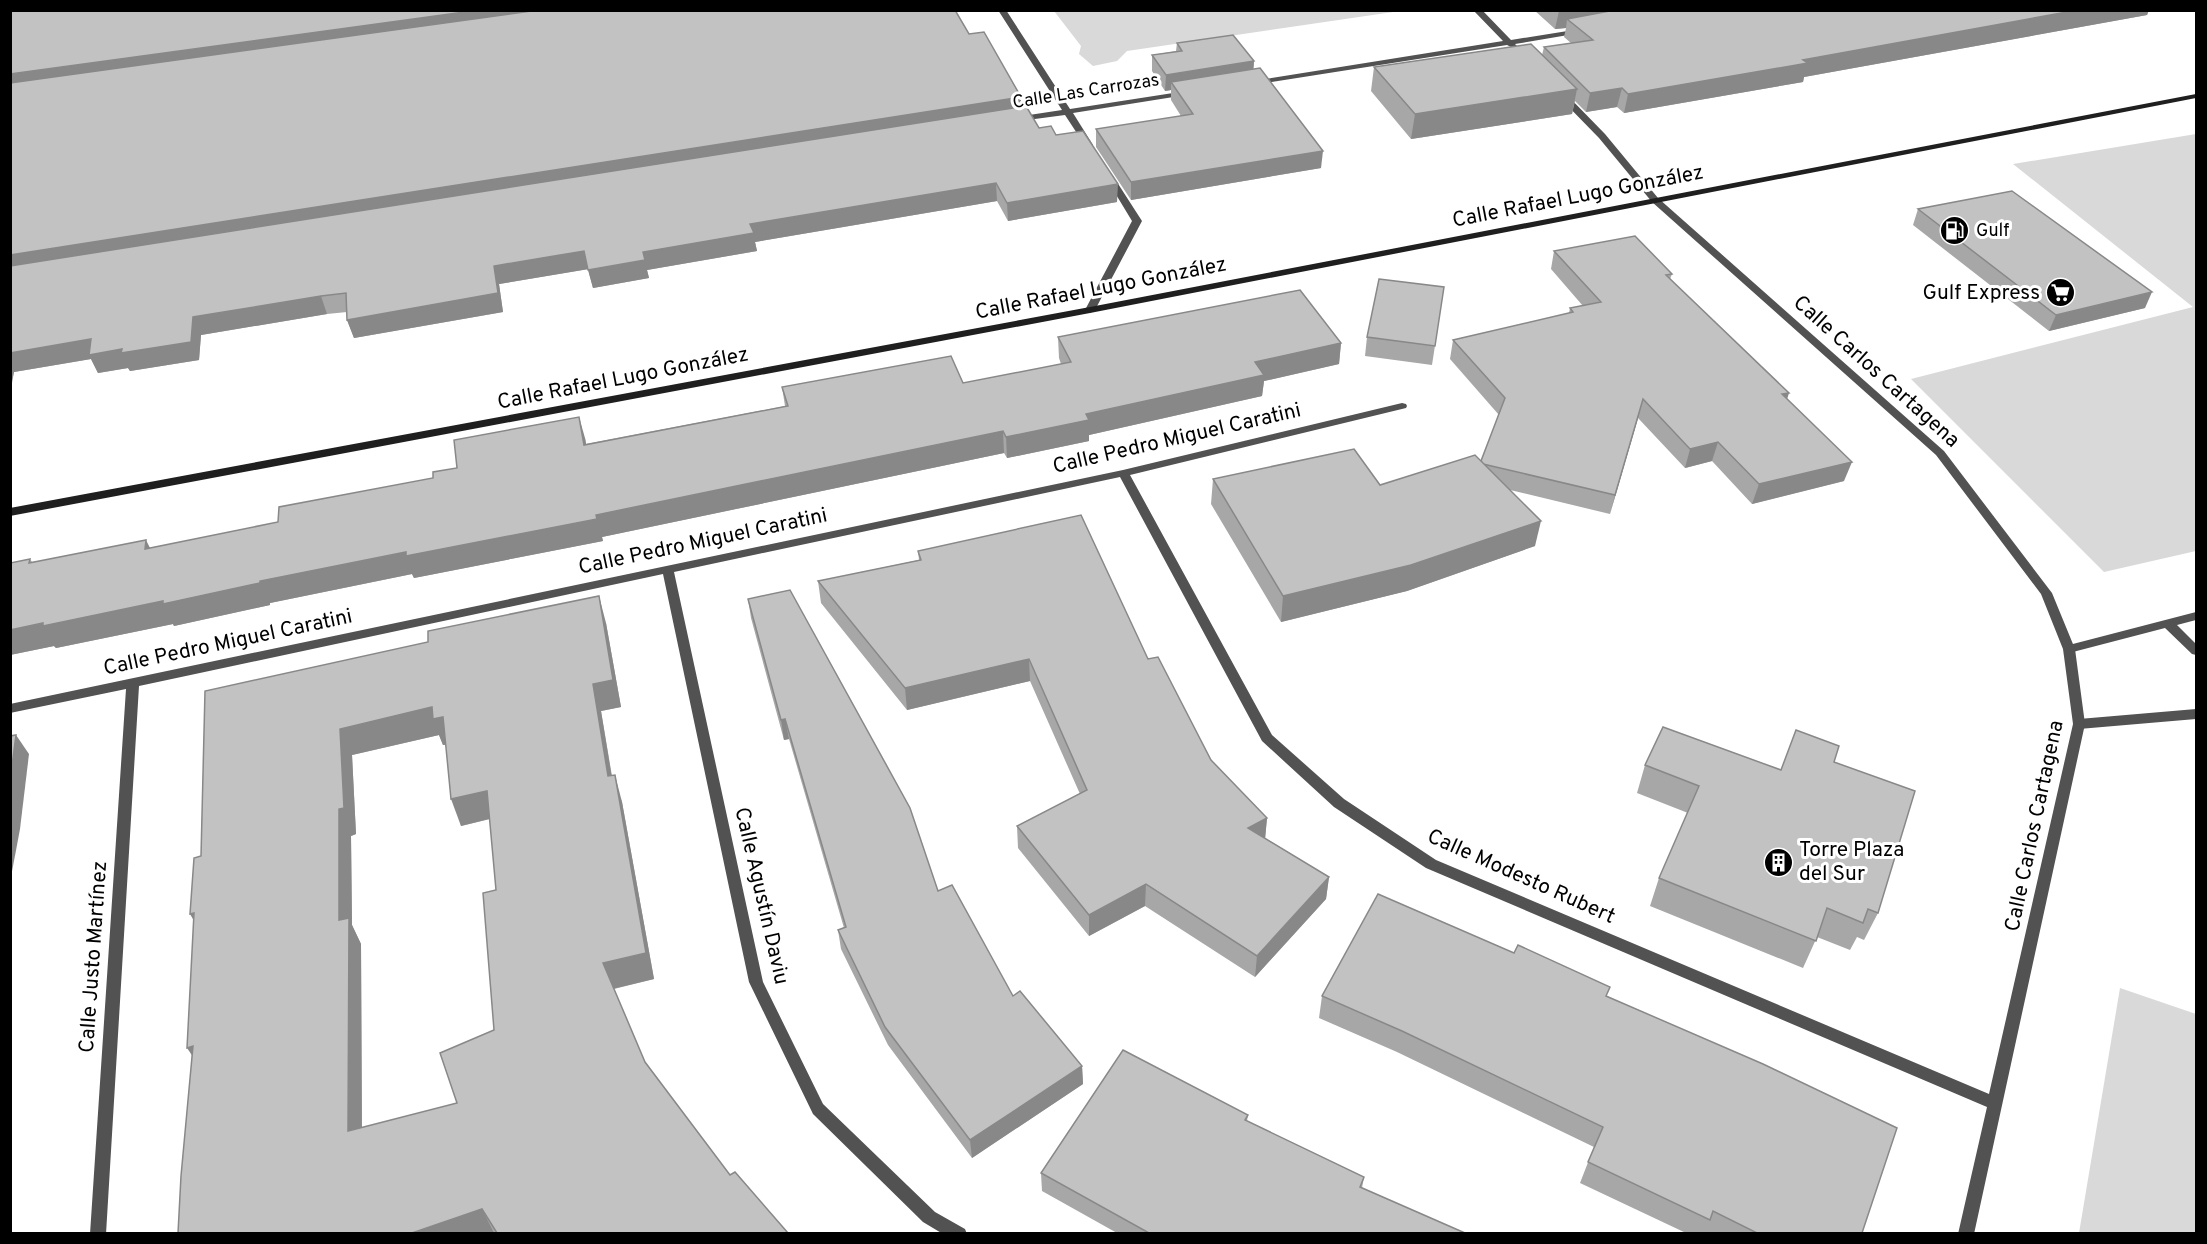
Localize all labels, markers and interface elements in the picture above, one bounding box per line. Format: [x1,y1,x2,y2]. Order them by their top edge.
street label: Calle Las Carrozas [1011,69,1161,115]
street label: Calle Rafael Lugo González [1450,159,1706,235]
fuel station icon: Gulf [1939,215,1971,247]
place label: Gulf [1976,220,2009,243]
street label: Calle Rafael Lugo González [973,251,1229,327]
supermarket icon: Gulf Express [2045,277,2077,309]
place label: Gulf Express [1923,280,2040,307]
street label: Calle Carlos Cartagena [1787,290,1965,454]
street label: Calle Rafael Lugo González [495,341,751,417]
street label: Calle Pedro Miguel Caratini [1050,397,1304,481]
street label: Calle Pedro Miguel Caratini [576,502,830,582]
street label: Calle Pedro Miguel Caratini [101,603,355,683]
street label: Calle Carlos Cartagena [1999,718,2071,934]
street label: Calle Agustín Daviu [727,805,795,987]
street label: Calle Modesto Rubert [1423,823,1619,931]
place label: Torre Plaza del Sur [1799,837,1904,888]
building icon: Torre Plaza del Sur [1762,846,1794,878]
street label: Calle Justo Martínez [74,860,114,1054]

